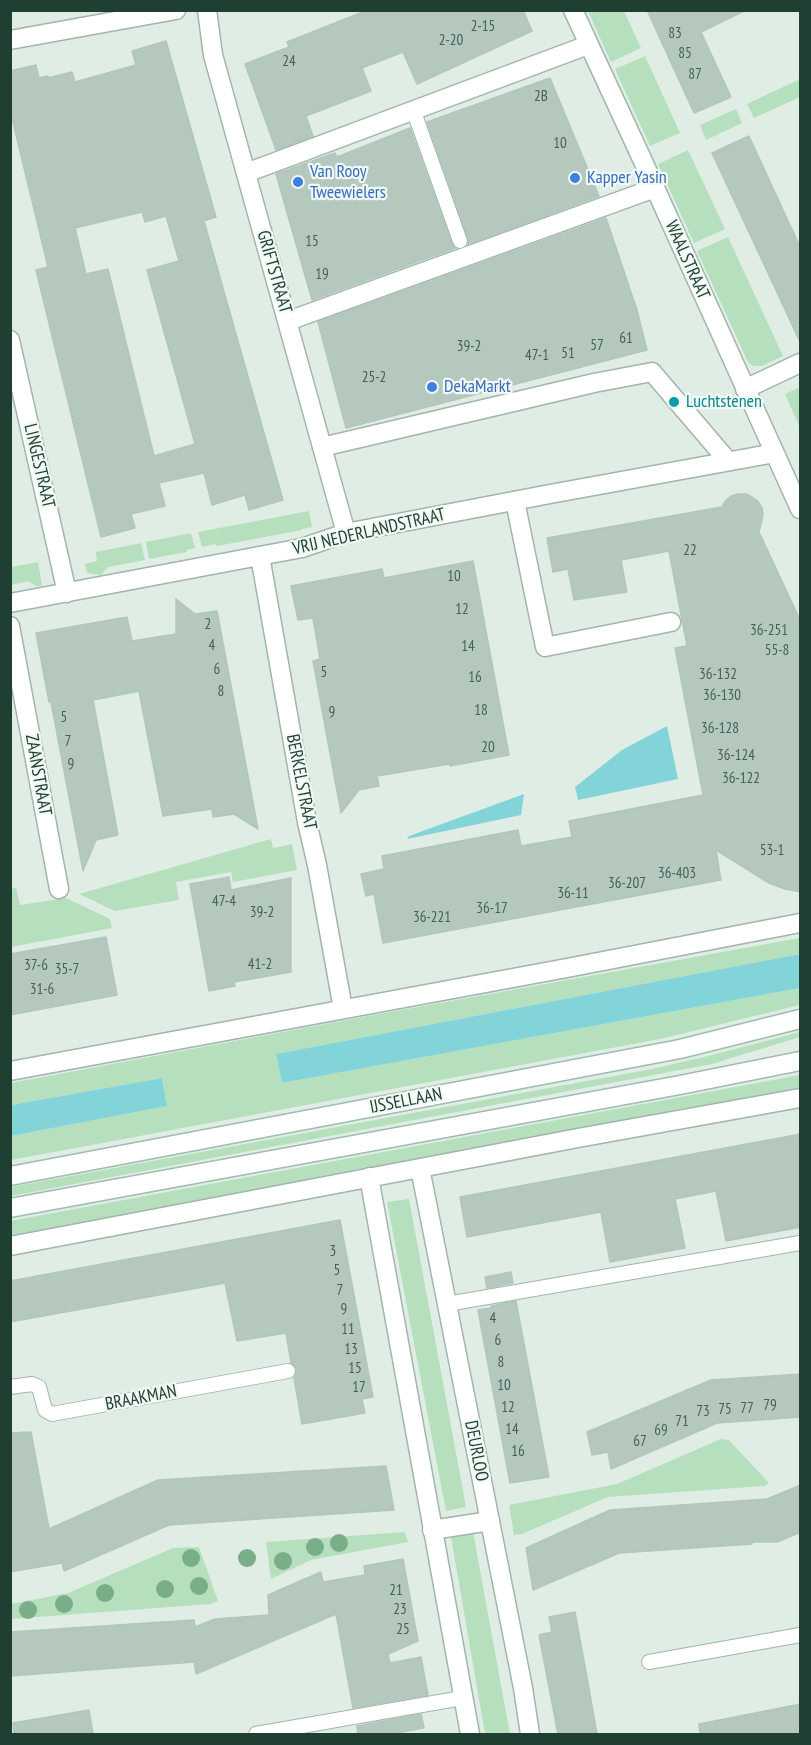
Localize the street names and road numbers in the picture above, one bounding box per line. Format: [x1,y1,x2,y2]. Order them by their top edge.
street label: WAALSTRAAT [660,217,714,303]
street label: GRIFTSTRAAT [252,228,296,316]
street label: LINGESTRAAT [19,422,59,510]
street label: VRIJ NEDERLANDSTRAAT [291,504,447,560]
street label: BERKELSTRAAT [281,732,321,832]
street label: ZAANSTRAAT [20,733,56,817]
street label: IJSSELLAAN [368,1083,444,1119]
street label: BRAAKMAN [103,1381,179,1415]
street label: DEURLOO [460,1419,492,1483]

